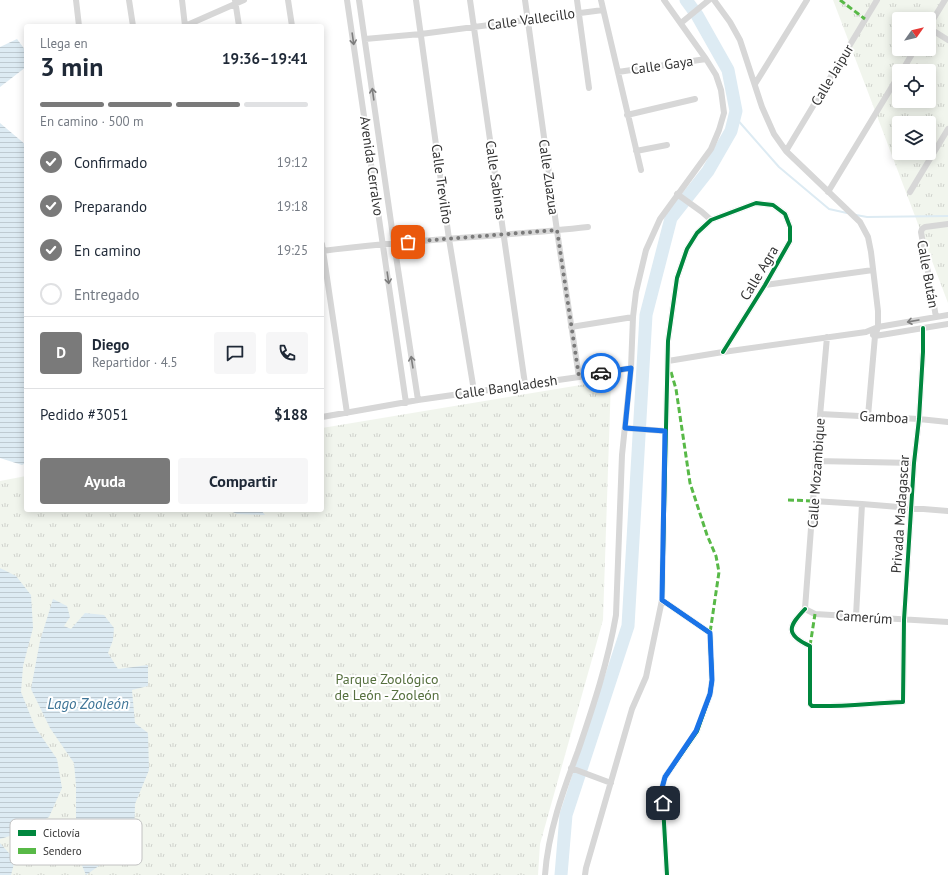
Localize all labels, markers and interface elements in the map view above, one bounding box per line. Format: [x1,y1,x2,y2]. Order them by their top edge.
street label: Calle Vallecillo [486,4,576,34]
north arrow [892,12,936,56]
map controls [892,12,936,160]
one-way arrow [349,32,357,45]
text: Llega en [40,35,88,52]
street label: Calle Jaipur [807,41,857,109]
text: 19:36–19:41 [222,49,308,68]
text: 3 min [40,50,103,83]
street label: Calle Gaya [630,52,694,78]
button: locate [892,64,936,108]
one-way arrow [369,88,377,101]
text: En camino · 500 m [40,113,144,130]
street label: Avenida Cerralvo [356,115,388,217]
button: layers [892,116,936,160]
street label: Calle Zuazua [535,138,563,216]
street label: Calle Sabinas [482,139,510,221]
street label: Calle Trevilño [427,143,457,225]
icon: check [40,151,62,173]
text: Confirmado [74,153,147,172]
text: 19:12 [277,154,308,171]
icon: check [40,195,62,217]
text: Preparando [74,197,147,216]
text: 19:18 [277,198,308,215]
pin [391,225,425,259]
icon: bag [397,231,419,253]
icon: check [40,239,62,261]
street label: Calle Bután [913,239,943,309]
text: En camino [74,241,141,260]
text: 19:25 [277,242,308,259]
street label: Calle Agra [736,242,782,304]
one-way arrow [384,271,392,284]
text: Entregado [74,285,140,304]
one-way arrow [907,317,920,325]
button: chat [214,332,256,374]
button: phone [266,332,308,374]
text: Diego [92,335,129,354]
text: D [56,343,66,362]
courier [581,353,621,393]
text: Repartidor · 4.5 [92,354,178,371]
one-way arrow [408,356,416,369]
icon: car [590,362,612,384]
street label: Calle Bangladesh [454,371,558,403]
text: Pedido #3051 [40,405,129,424]
text: $188 [274,405,308,424]
street label: Gamboa [859,407,909,427]
street label: Calle Mozambique [803,417,829,529]
street label: Privada Madagascar [887,454,913,574]
button: Ayuda [40,458,170,504]
button: Compartir [178,458,308,504]
street label: Camerúm [835,606,893,628]
park label: Parque Zoológico de León - Zooleón [334,670,440,704]
water label: Lago Zooleón [47,694,129,713]
pin [646,786,680,820]
icon: home [652,792,674,814]
legend [10,819,142,865]
text: Ciclovía [43,826,80,840]
text: Sendero [43,844,82,858]

